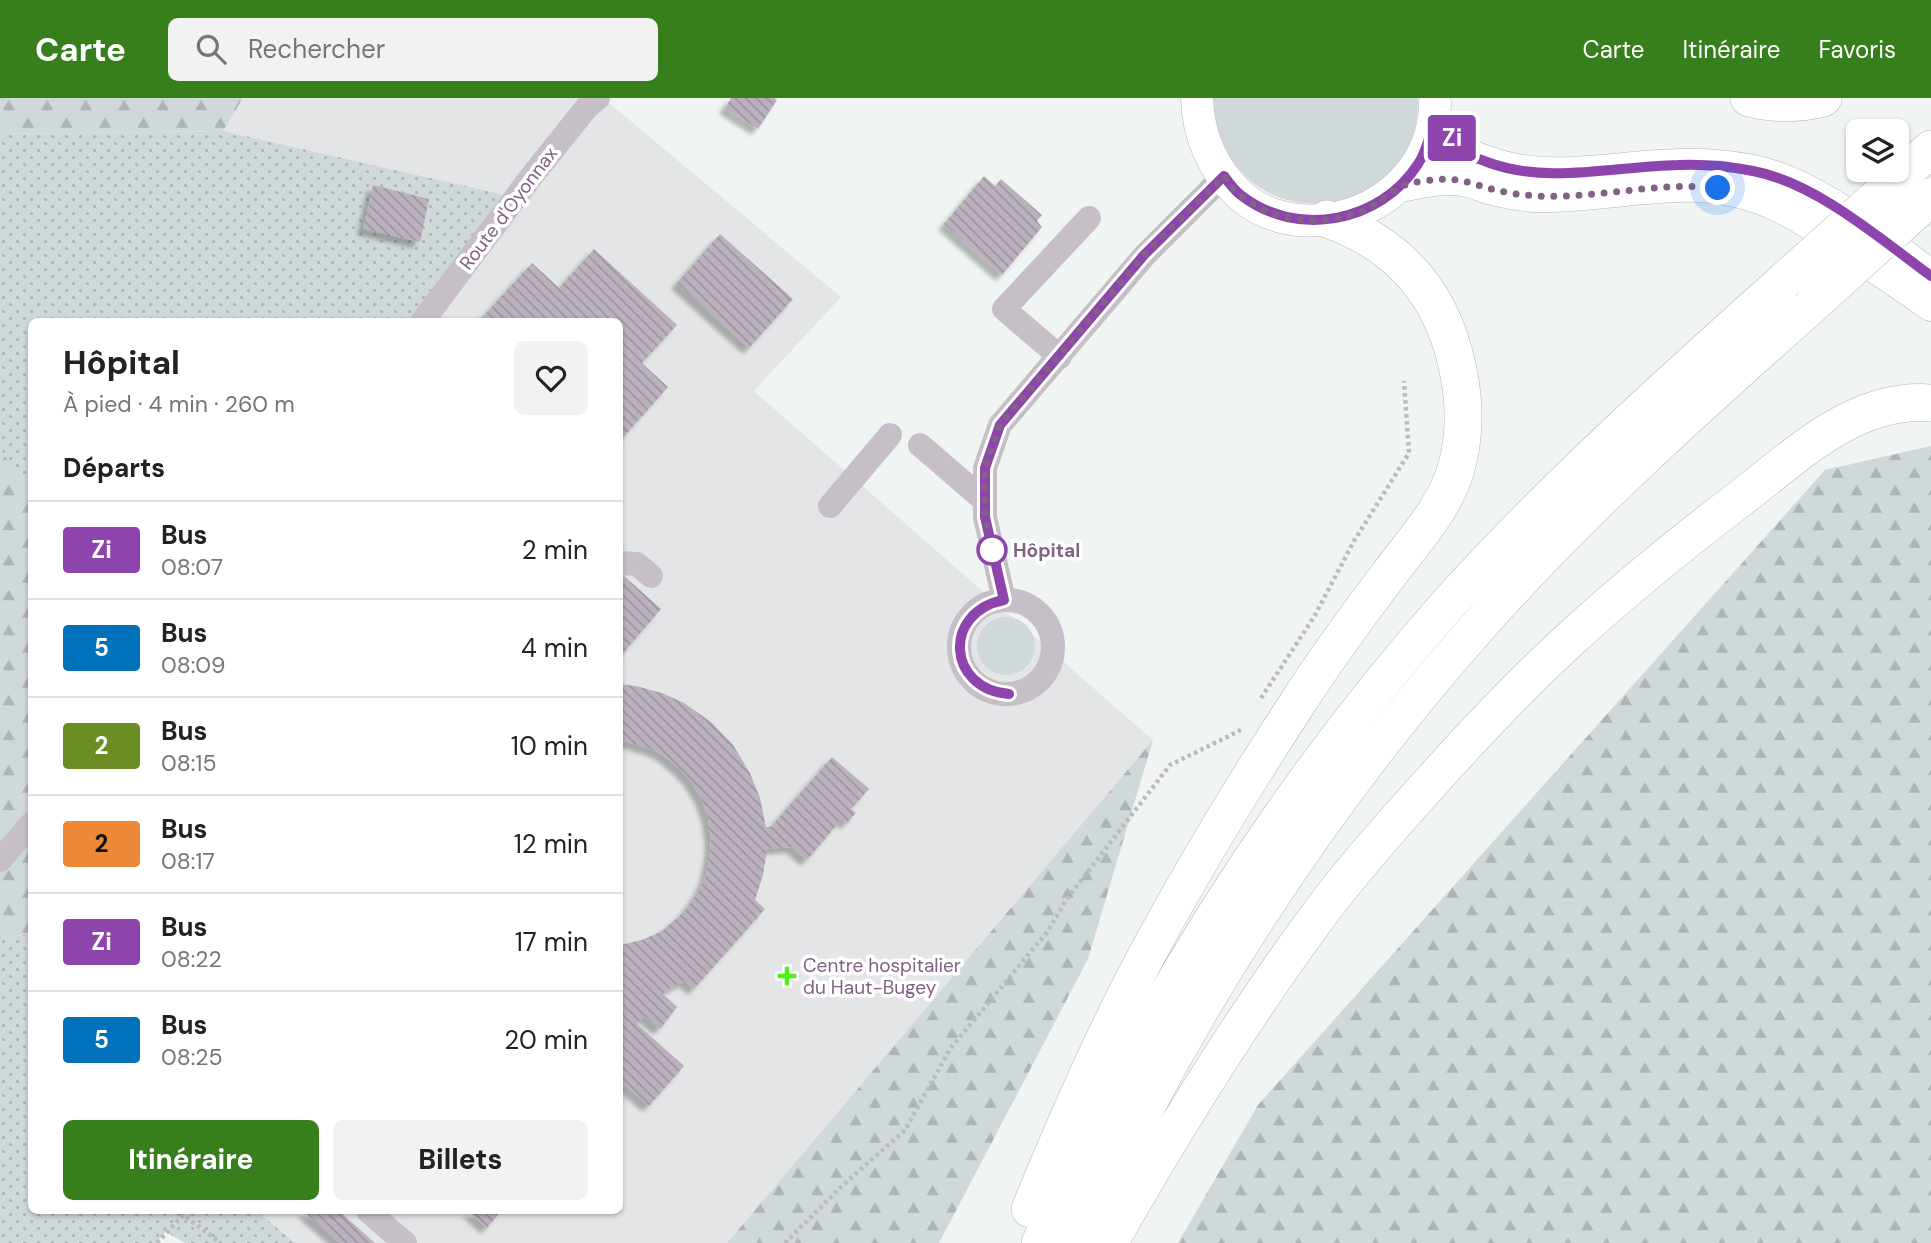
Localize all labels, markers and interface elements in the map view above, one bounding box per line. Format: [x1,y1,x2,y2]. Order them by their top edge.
search box [168,18,658,81]
text: Carte [35,28,126,71]
icon: search [192,30,230,68]
text: Rechercher [248,32,385,66]
text: Carte [1583,34,1644,65]
text: Itinéraire [1682,34,1780,65]
text: Favoris [1818,34,1896,65]
line badge: Zi [1420,115,1484,161]
map controls [1846,119,1909,182]
button: layers [1846,119,1909,182]
text: Zi [1442,122,1462,153]
street label: Route d'Oyonnax [454,141,563,275]
your location [1700,170,1735,205]
text: Hôpital [63,341,180,384]
button: heart [514,341,588,415]
text: À pied · 4 min · 260 m [63,389,295,419]
text: Départs [63,451,165,485]
text: Bus [161,518,207,552]
text: 2 min [522,533,588,567]
text: Zi [91,534,112,565]
marker: Hôpital [977,535,1007,565]
place label: Hôpital [1013,538,1080,563]
text: 08:07 [161,552,223,582]
text: Bus [161,616,207,650]
text: 4 min [521,631,588,665]
text: 5 [94,632,109,663]
text: 08:09 [161,650,226,680]
text: Bus [161,714,207,748]
text: 10 min [511,729,588,763]
text: 2 [95,730,108,761]
text: 08:15 [161,748,217,778]
text: Bus [161,812,207,846]
text: 12 min [514,827,588,861]
text: 2 [95,828,108,859]
text: 08:17 [161,846,215,876]
text: Bus [161,910,207,944]
text: 17 min [515,925,588,959]
text: Zi [91,926,112,957]
text: 08:22 [161,944,222,974]
place label: Centre hospitalier du Haut-Bugey [803,953,961,1000]
marker: Centre hospitalier du Haut-Bugey [777,966,797,986]
text: Bus [161,1008,207,1042]
text: 20 min [504,1023,588,1057]
text: 5 [94,1024,109,1055]
text: 08:25 [161,1042,223,1072]
button: Itinéraire [63,1120,319,1200]
button: Billets [333,1120,588,1200]

